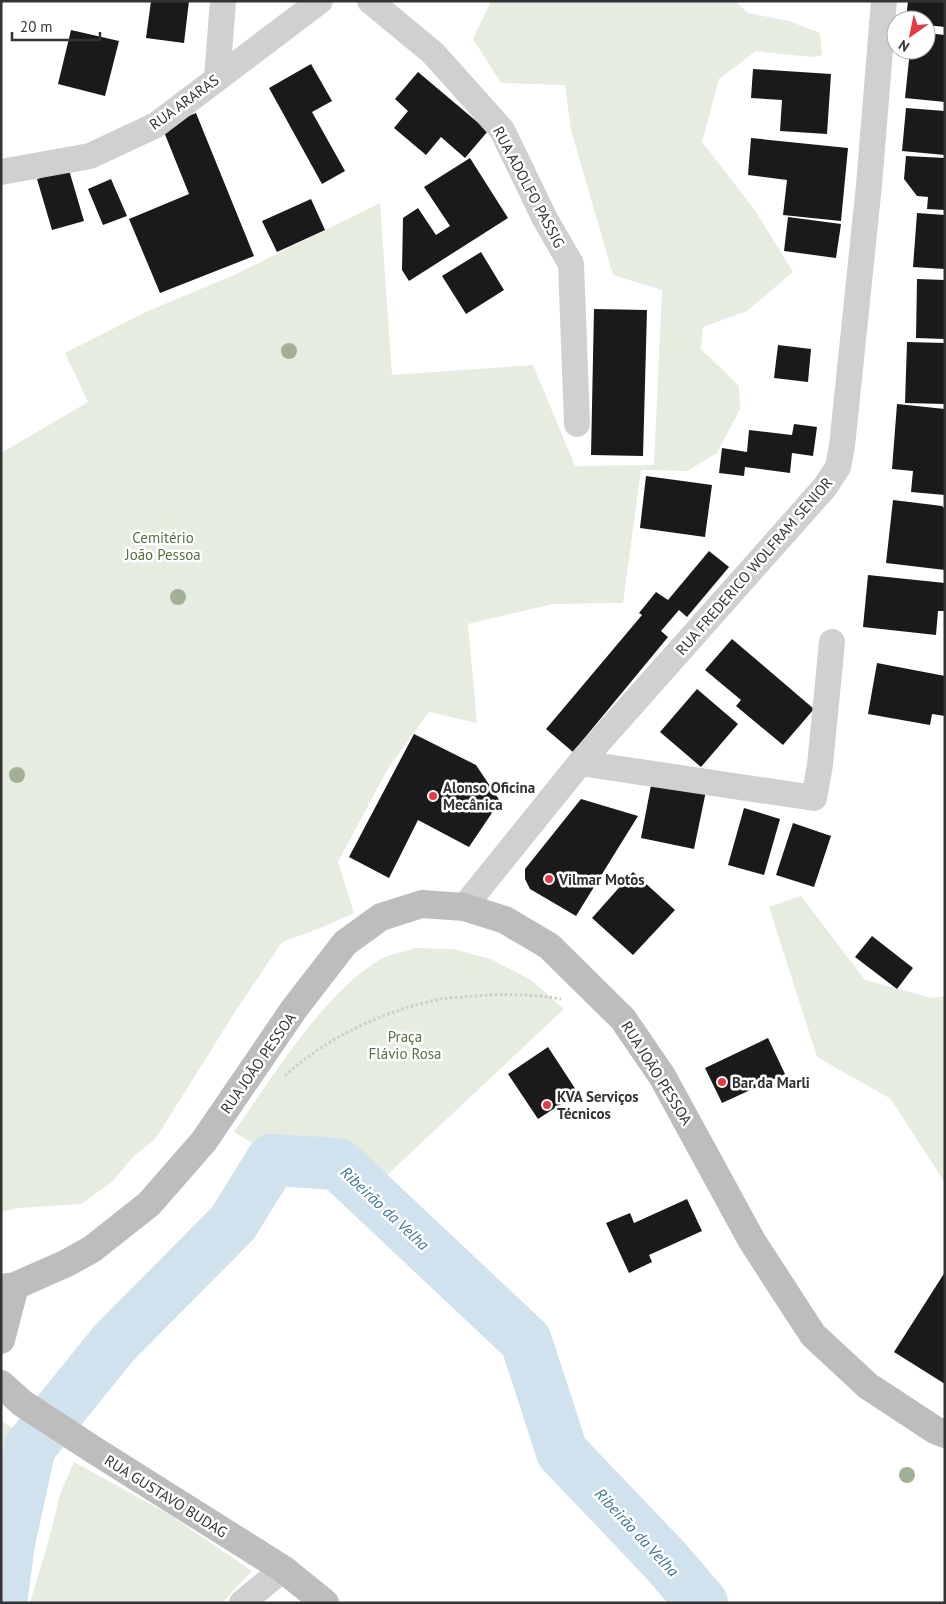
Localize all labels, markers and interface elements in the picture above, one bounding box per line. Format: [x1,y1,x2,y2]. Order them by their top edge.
scale bar [12,10,100,42]
north arrow [886,10,936,60]
text: 20 m [20,17,53,36]
text: N [895,36,913,56]
street label: RUA ARARAS [145,70,223,134]
street label: RUA ADOLFO PASSIG [489,123,569,251]
street label: RUA FREDERICO WOLFRAM SENIOR [672,473,837,659]
park label: Cemitério João Pessoa [124,528,201,564]
place label: Alonso Oficina Mecânica [443,778,535,814]
marker: Alonso Oficina Mecânica [427,790,439,802]
place label: Vilmar Motos [558,870,645,889]
marker: Vilmar Motos [543,873,555,885]
street label: RUA JOÃO PESSOA [216,1009,300,1117]
street label: RUA JOÃO PESSOA [617,1018,697,1129]
park label: Praça Flávio Rosa [369,1027,441,1063]
place label: Bar da Marli [732,1073,810,1092]
marker: Bar da Marli [716,1076,728,1088]
place label: KVA Serviços Técnicos [557,1087,639,1123]
marker: KVA Serviços Técnicos [541,1099,553,1111]
water label: Ribeirão da Velha [337,1162,434,1254]
street label: RUA GUSTAVO BUDAG [101,1451,231,1541]
water label: Ribeirão da Velha [591,1484,683,1581]

